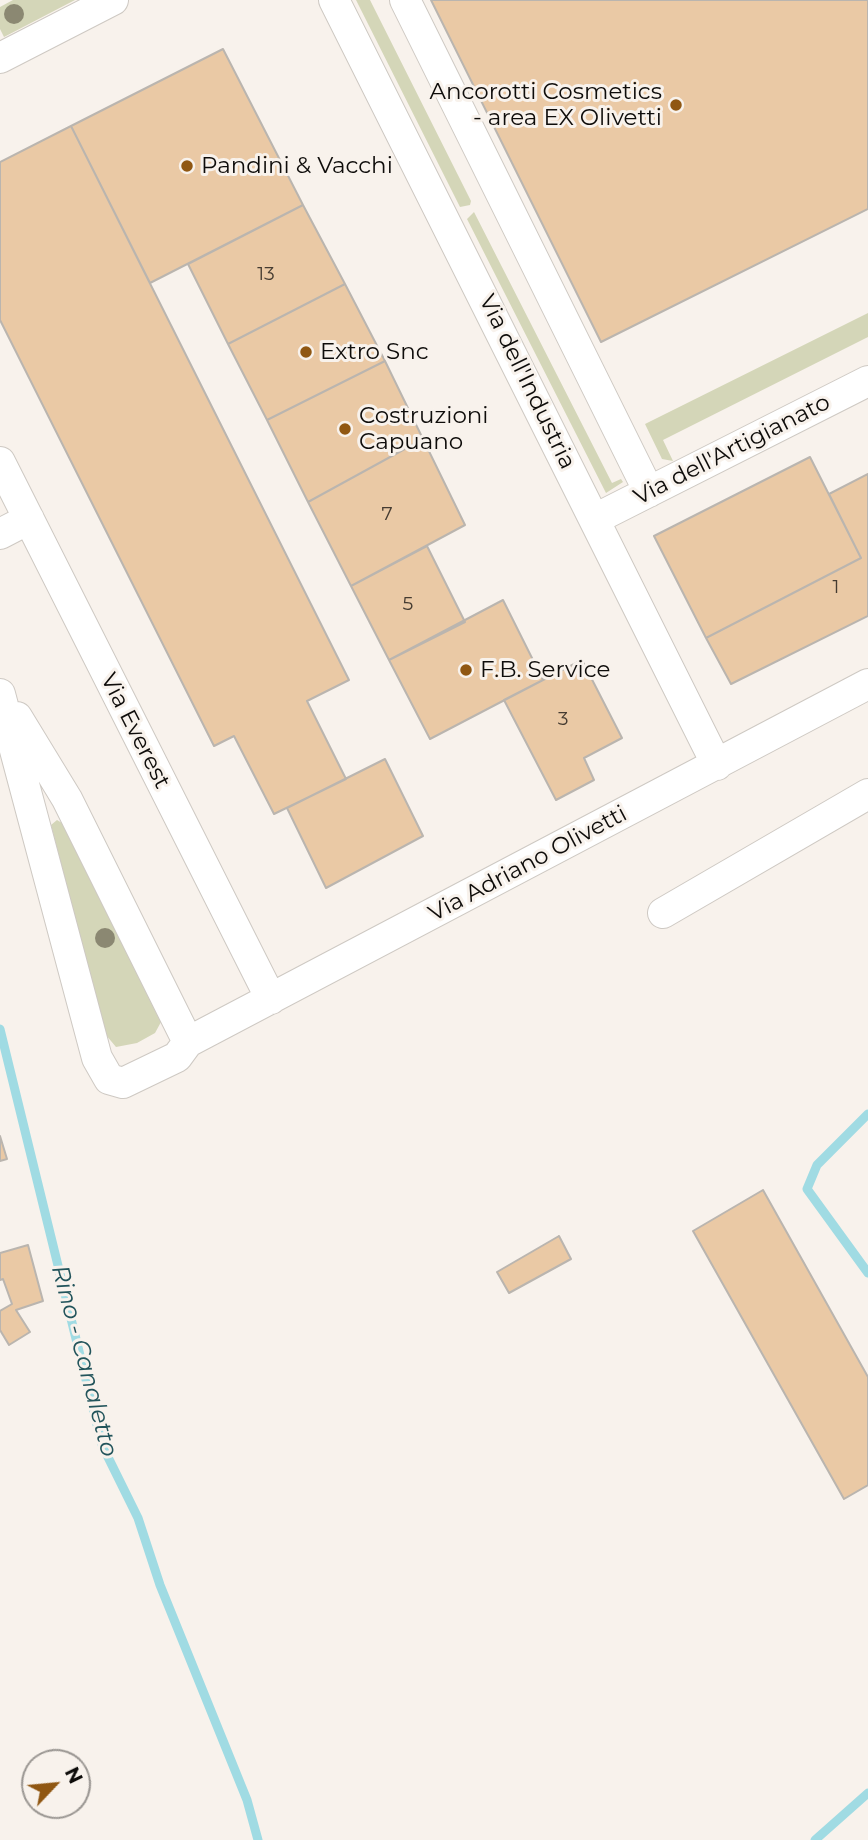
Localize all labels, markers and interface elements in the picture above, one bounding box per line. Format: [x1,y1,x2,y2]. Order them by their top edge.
place label: Ancorotti Cosmetics - area EX Olivetti [429,78,662,132]
marker: Ancorotti Cosmetics - area EX Olivetti [668,97,684,113]
place label: Pandini & Vacchi [201,152,393,180]
marker: Pandini & Vacchi [179,158,195,174]
house number: 13 [257,263,275,285]
street label: Via dell'Industria [473,290,581,474]
place label: Extro Snc [320,338,429,366]
marker: Extro Snc [298,344,314,360]
street label: Via dell'Artigianato [629,389,835,511]
place label: Costruzioni Capuano [359,402,489,456]
marker: Costruzioni Capuano [337,421,353,437]
house number: 7 [381,503,393,525]
house number: 1 [833,576,839,598]
house number: 5 [403,593,413,615]
place label: F.B. Service [480,656,610,684]
marker: F.B. Service [458,662,474,678]
street label: Via Everest [94,669,176,793]
house number: 3 [558,708,568,730]
street label: Via Adriano Olivetti [424,800,632,928]
water label: Rino - Canaletto [45,1262,123,1460]
north arrow [21,1749,91,1819]
text: N [60,1764,87,1787]

